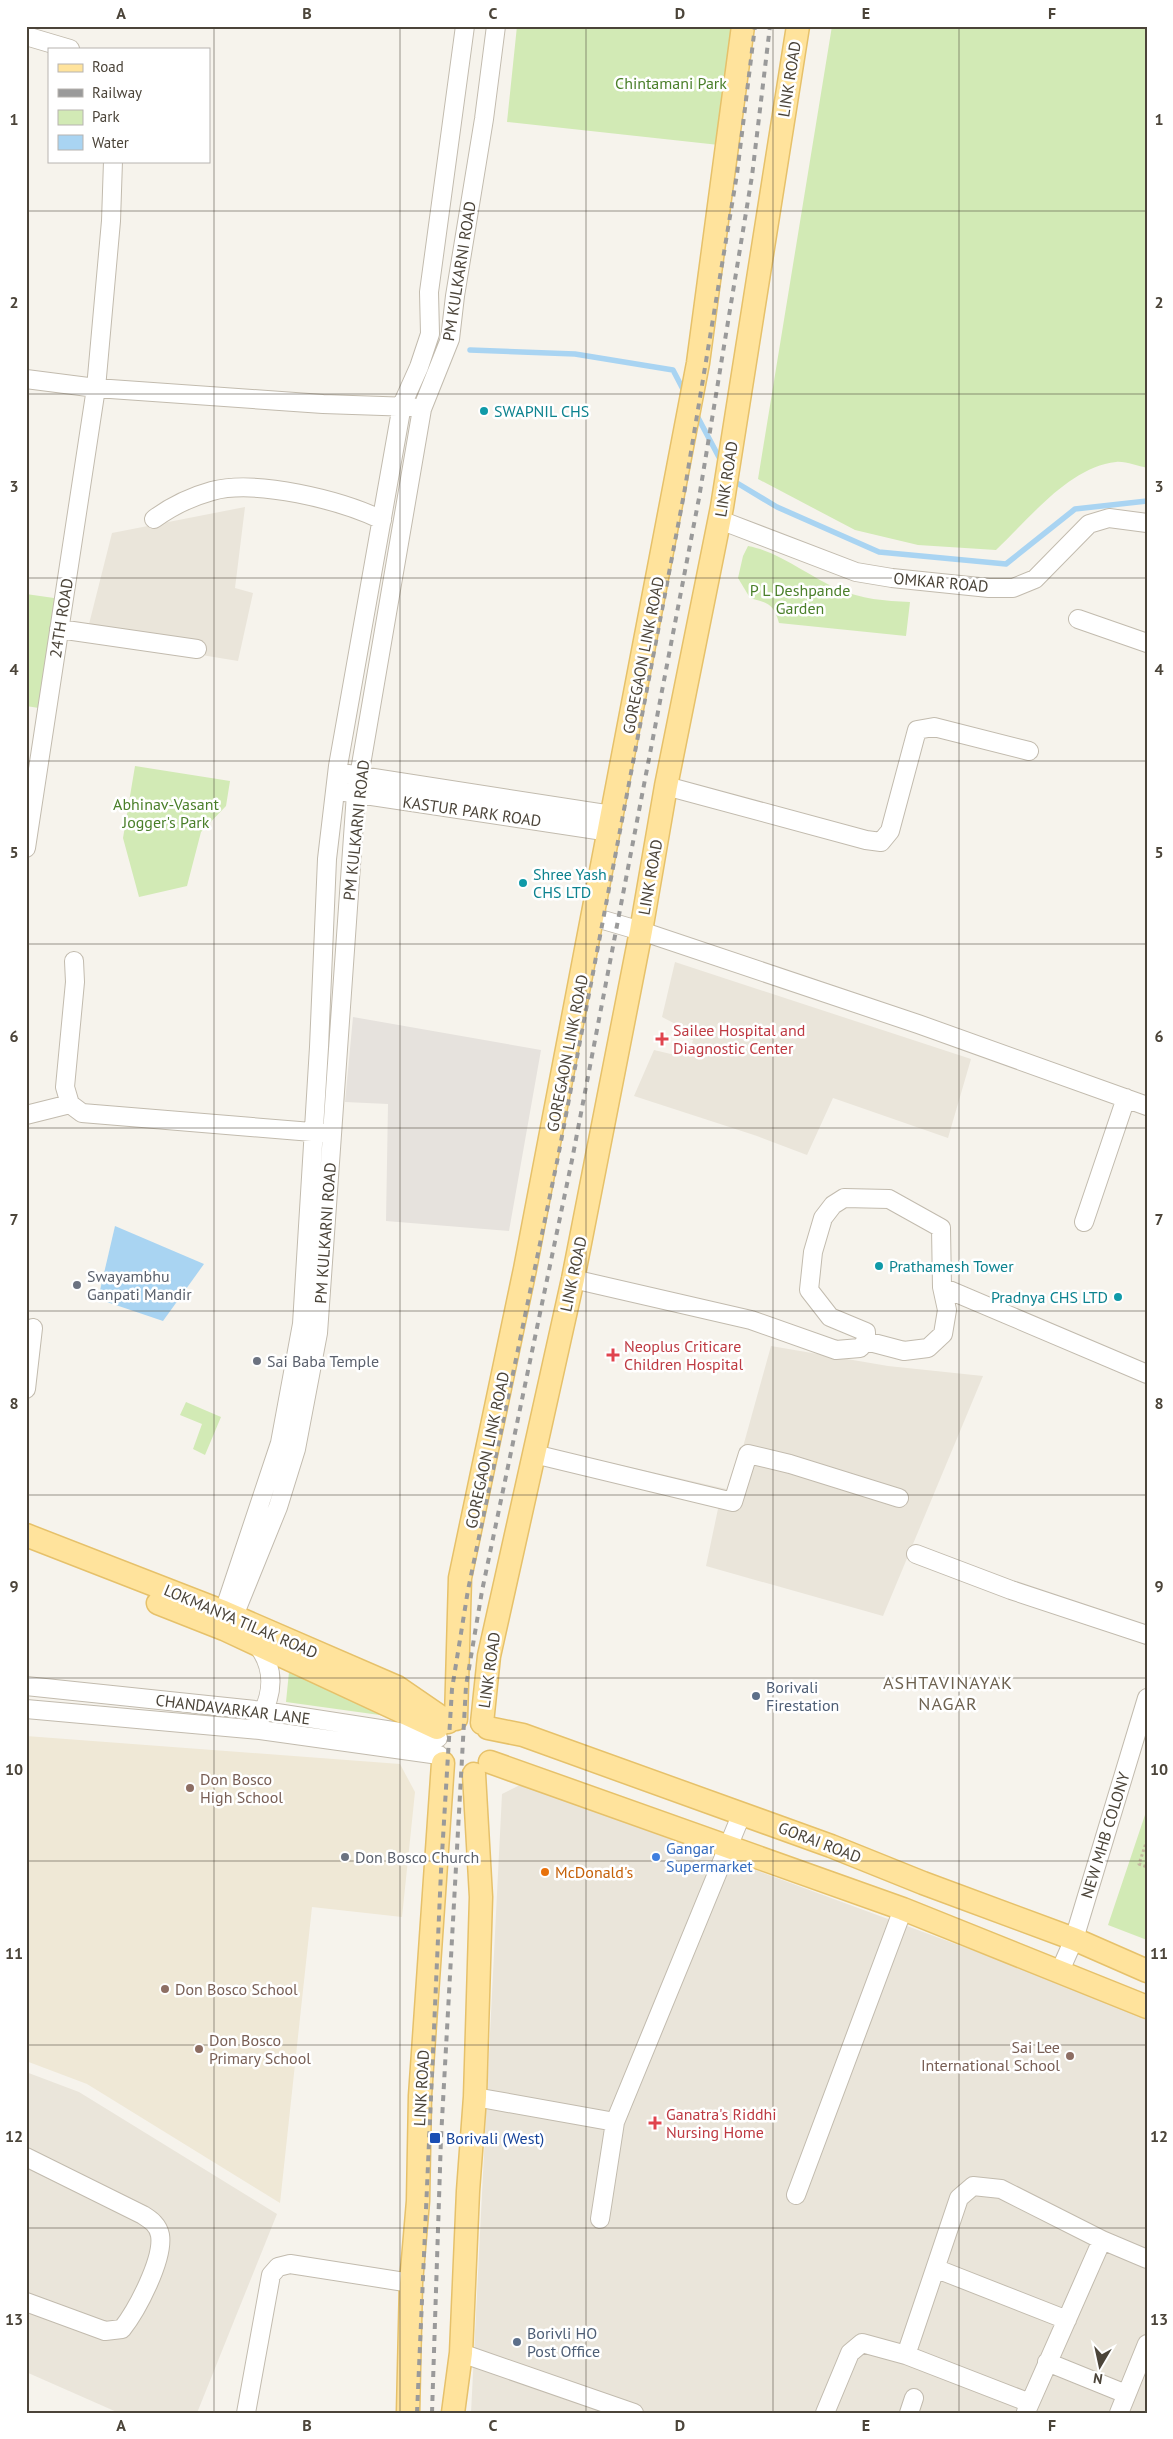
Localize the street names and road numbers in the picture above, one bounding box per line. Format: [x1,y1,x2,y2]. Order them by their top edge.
street label: LINK ROAD [773,40,805,118]
street label: PM KULKARNI ROAD [438,200,480,342]
street label: LINK ROAD [710,440,742,518]
street label: OMKAR ROAD [893,568,989,596]
street label: GOREGAON LINK ROAD [618,575,668,735]
street label: 24TH ROAD [45,577,77,659]
street label: PM KULKARNI ROAD [339,759,373,901]
street label: KASTUR PARK ROAD [401,791,543,831]
street label: LINK ROAD [634,838,666,916]
street label: GOREGAON LINK ROAD [542,973,592,1133]
street label: PM KULKARNI ROAD [310,1162,340,1304]
street label: LINK ROAD [555,1235,591,1313]
street label: GOREGAON LINK ROAD [461,1370,513,1530]
street label: LOKMANYA TILAK ROAD [161,1580,321,1662]
street label: LINK ROAD [474,1631,504,1709]
street label: CHANDAVARKAR LANE [155,1690,311,1728]
street label: NEW MHB COLONY [1076,1769,1134,1901]
street label: GORAI ROAD [776,1817,864,1867]
street label: LINK ROAD [409,2049,433,2127]

